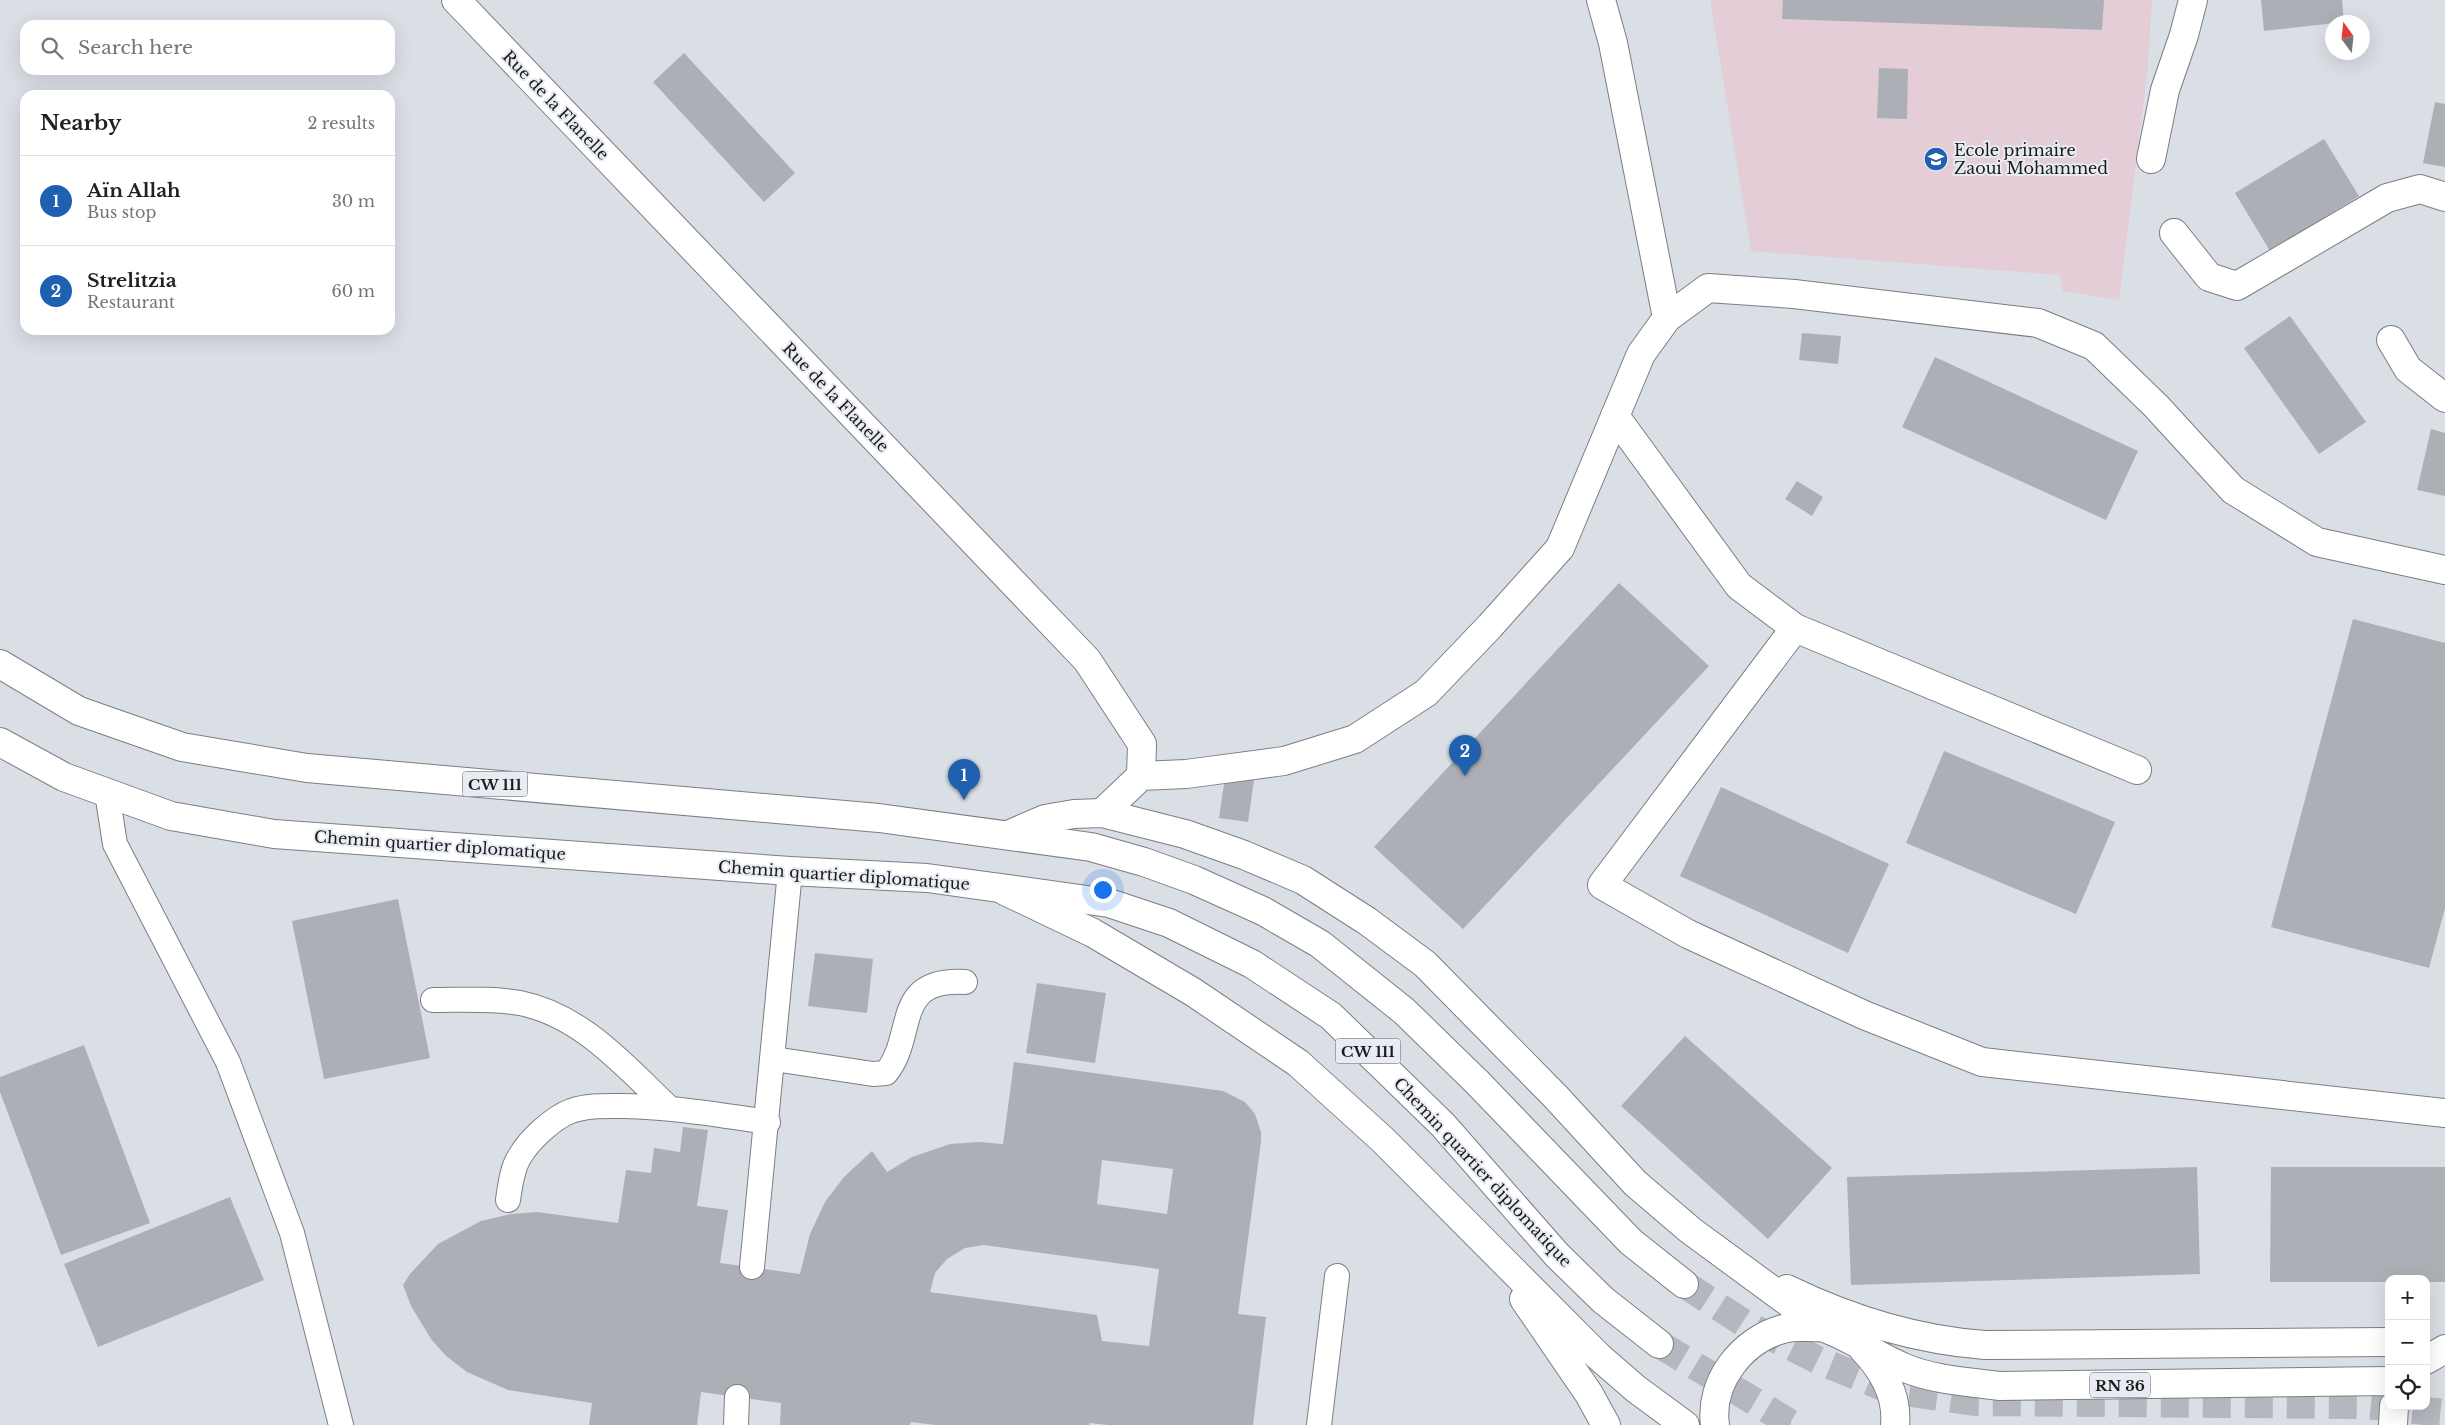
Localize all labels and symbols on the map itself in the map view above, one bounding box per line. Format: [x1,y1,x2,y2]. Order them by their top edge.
north arrow [2325,15,2370,60]
street label: Rue de la Flanelle [499,46,613,164]
place label: Ecole primaire Zaoui Mohammed [1954,140,2108,178]
school or university icon: Ecole primaire Zaoui Mohammed [1923,146,1949,172]
street label: Rue de la Flanelle [779,338,893,456]
pin: 2 [1449,735,1481,776]
pin: 1 [948,759,980,800]
road number: CW 111 [462,772,528,796]
street label: Chemin quartier diplomatique [314,826,566,864]
street label: Chemin quartier diplomatique [718,856,970,894]
your location [1090,877,1116,903]
road number: CW 111 [1336,1038,1400,1064]
street label: Chemin quartier diplomatique [1390,1073,1576,1271]
road number: RN 36 [2090,1372,2150,1398]

